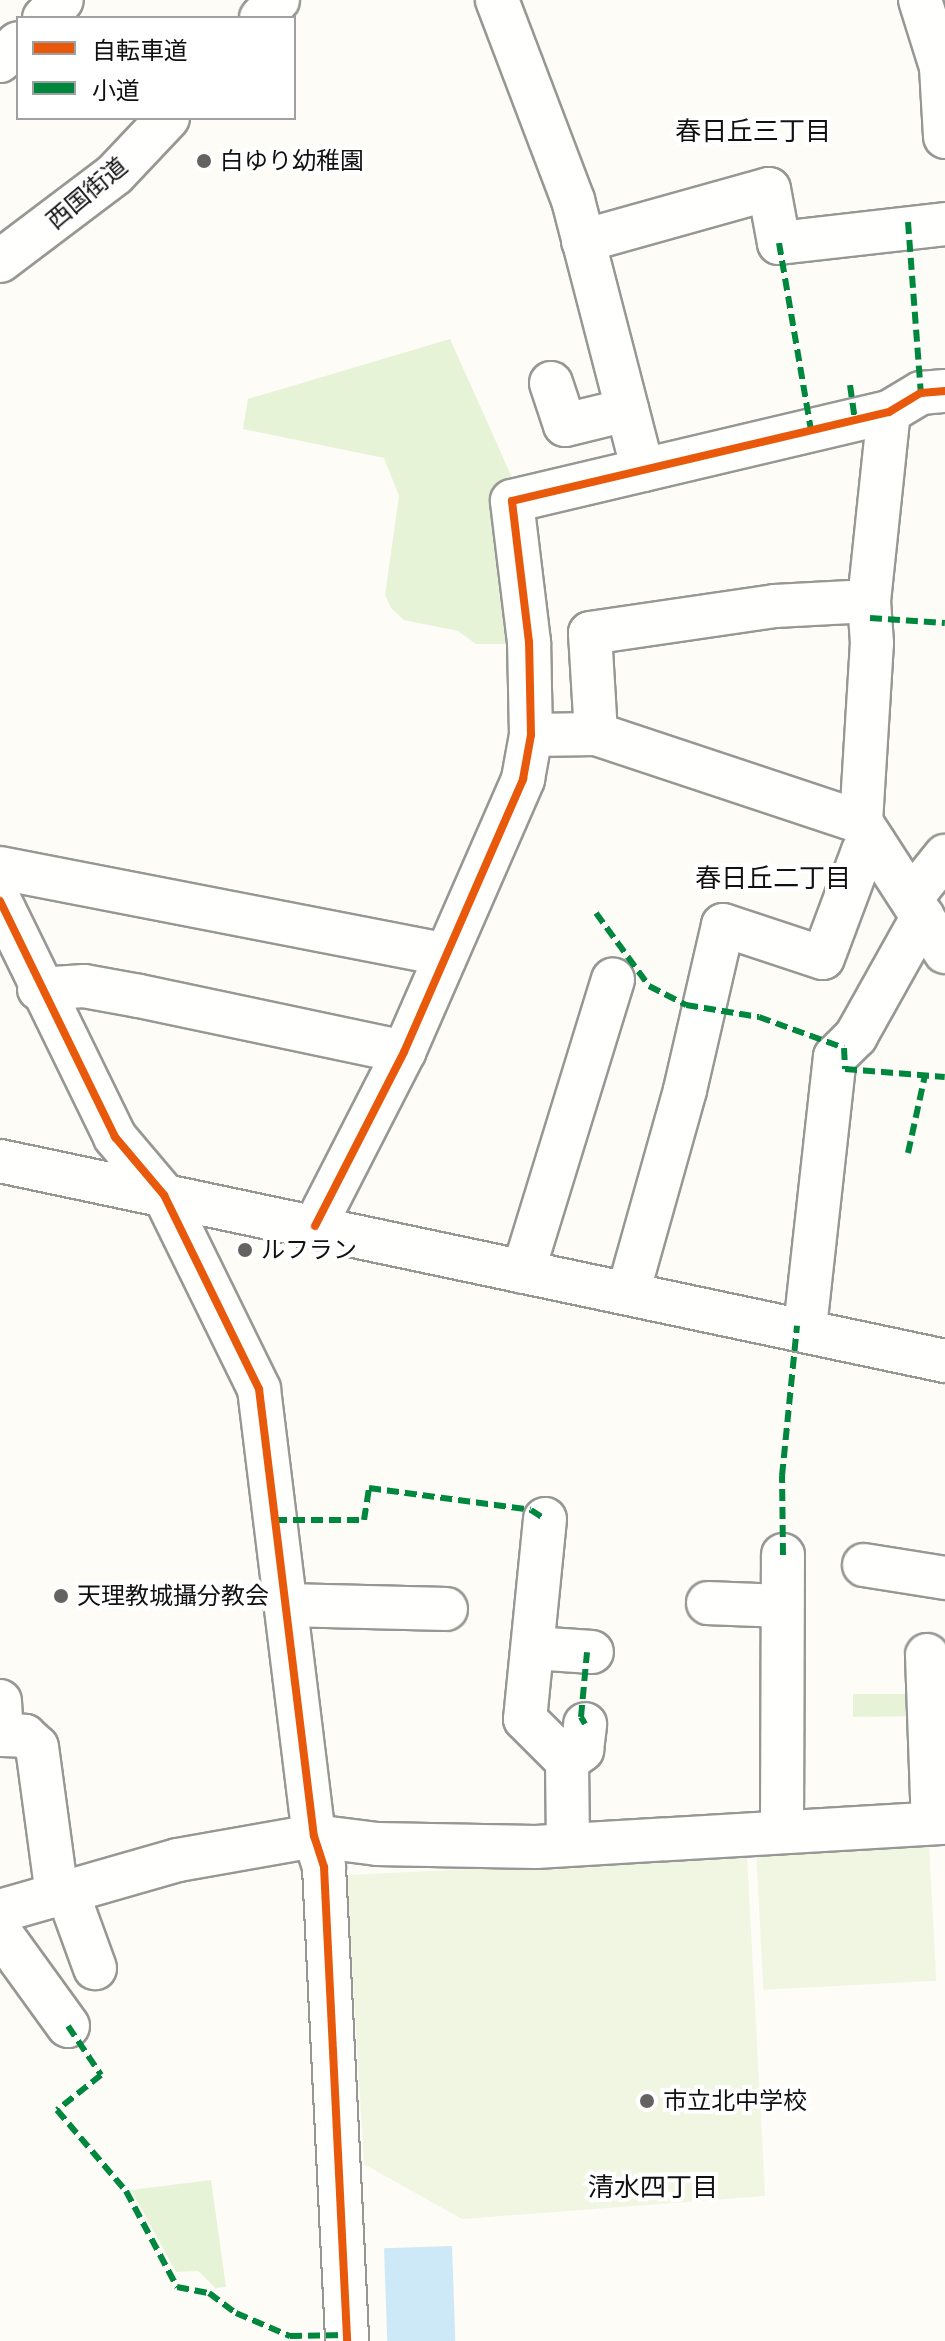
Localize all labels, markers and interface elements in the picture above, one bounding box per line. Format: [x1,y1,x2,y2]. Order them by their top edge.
legend [16,16,296,120]
text: 自転車道 [92,35,188,66]
text: 小道 [92,75,140,106]
district label: 春日丘三丁目 [675,115,831,147]
place label: 白ゆり幼稚園 [220,147,364,175]
street label: 西国街道 [41,151,133,235]
marker: 白ゆり幼稚園 [195,152,213,170]
district label: 春日丘二丁目 [695,862,851,894]
place label: ルフラン [261,1236,357,1264]
marker: ルフラン [236,1241,254,1259]
place label: 天理教城攝分教会 [77,1582,269,1610]
marker: 天理教城攝分教会 [52,1587,70,1605]
place label: 市立北中学校 [663,2087,807,2115]
marker: 市立北中学校 [638,2092,656,2110]
district label: 清水四丁目 [588,2171,718,2203]

